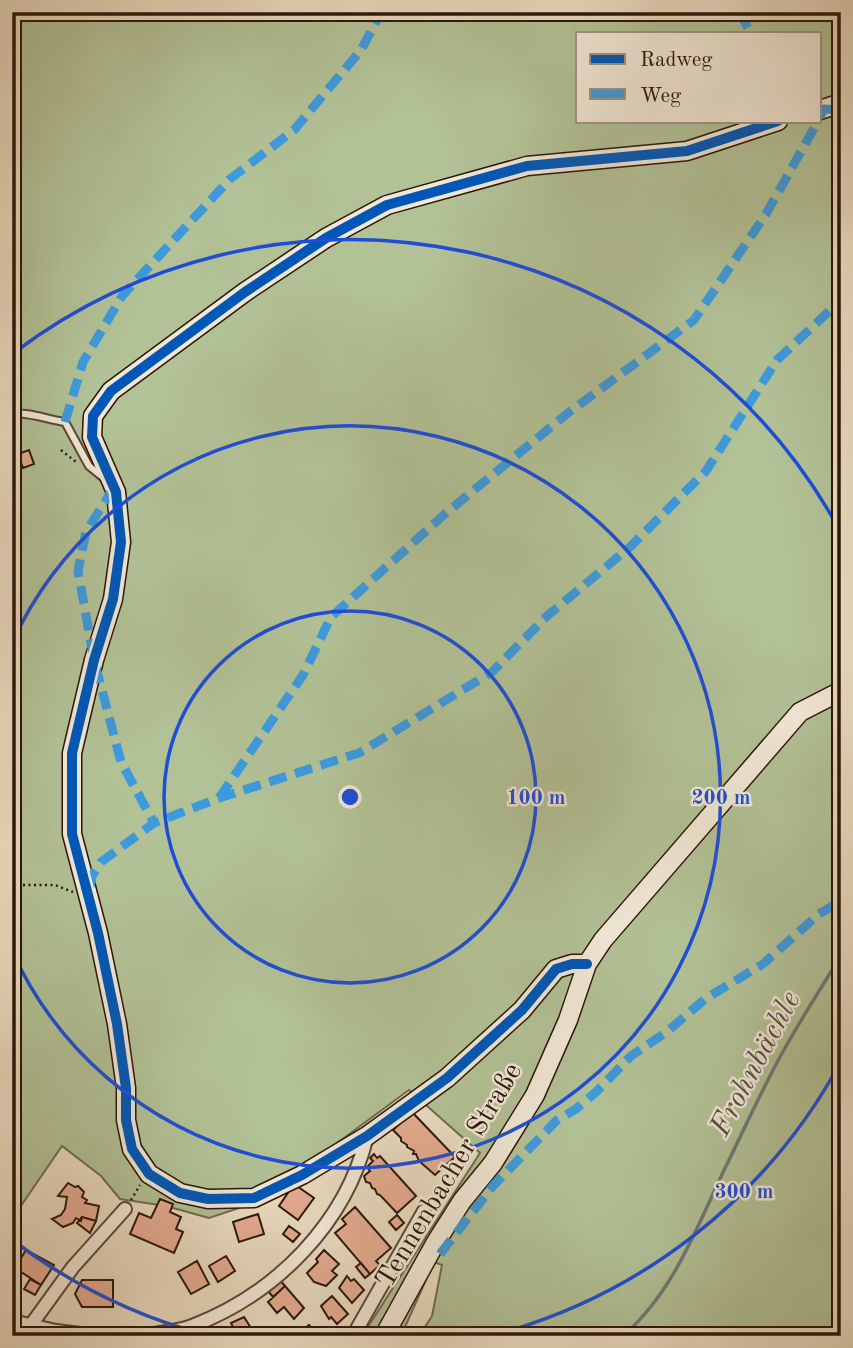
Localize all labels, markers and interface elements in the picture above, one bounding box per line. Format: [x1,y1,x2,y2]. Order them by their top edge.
legend [576,32,822,122]
text: Radweg [640,50,713,71]
text: Weg [640,86,682,107]
centre of rings [338,785,362,809]
text: 100 m [506,788,566,809]
text: 200 m [691,788,751,809]
water label: Frohnbächle [705,987,807,1142]
street label: Tennenbacher Straße [372,1059,528,1293]
text: 300 m [714,1182,774,1203]

